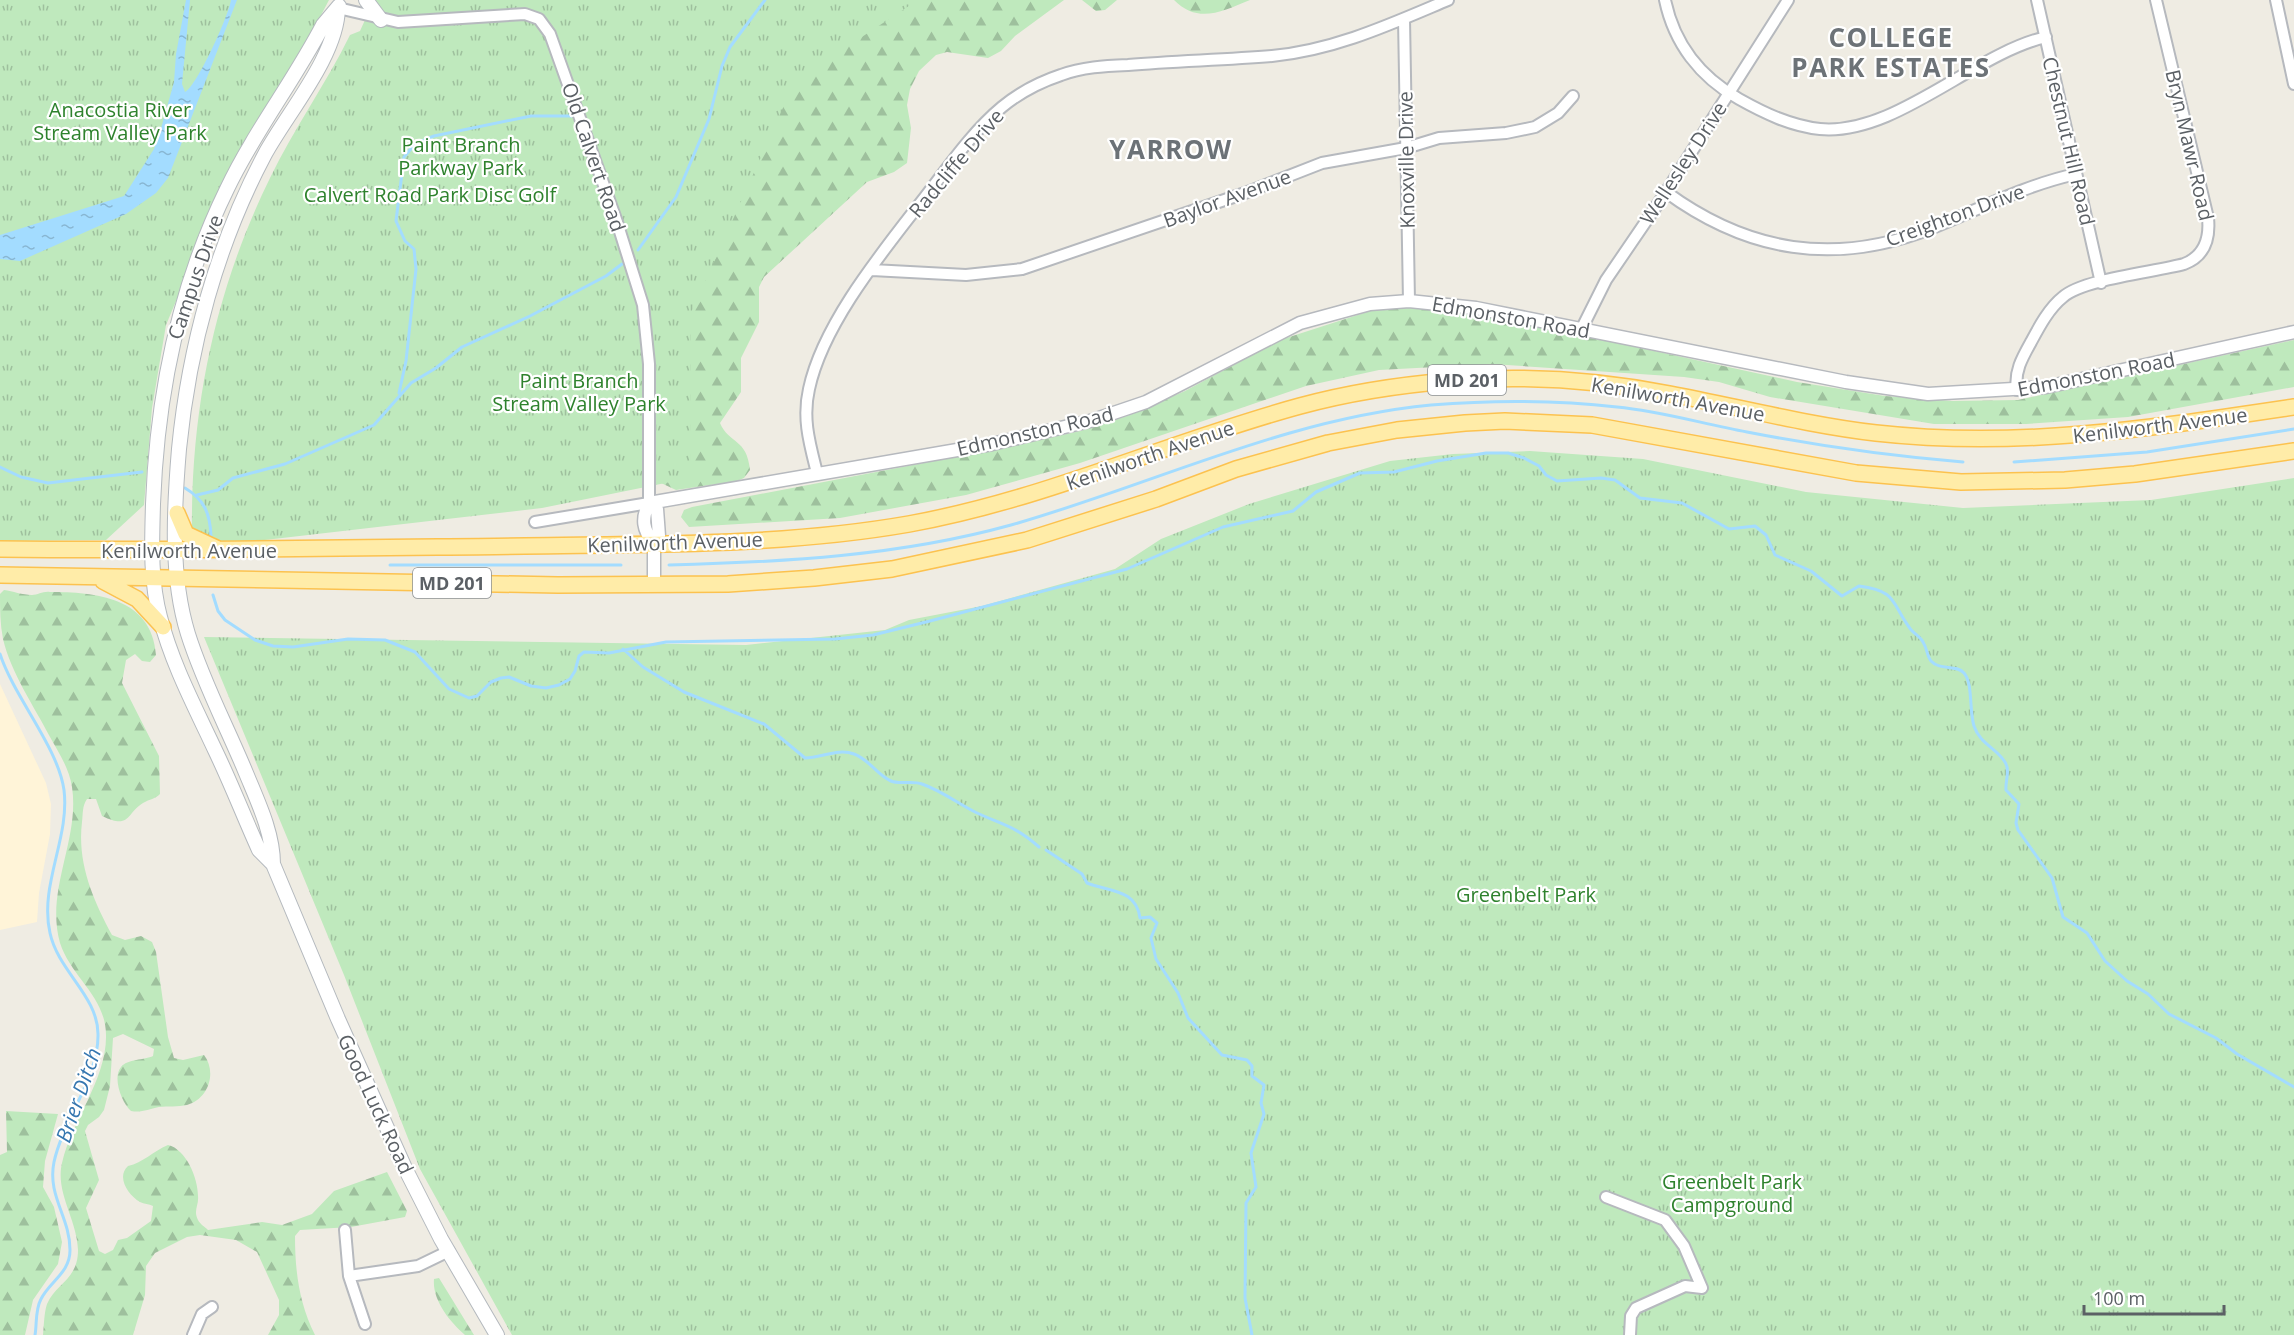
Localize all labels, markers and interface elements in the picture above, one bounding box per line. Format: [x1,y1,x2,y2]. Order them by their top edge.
district label: COLLEGE PARK ESTATES [1791,19,1991,85]
street label: Chestnut Hill Road [2036,54,2102,228]
street label: Bryn Mawr Road [2159,67,2221,223]
street label: Old Calvert Road [556,79,632,235]
street label: Knoxville Drive [1391,91,1421,229]
park label: Anacostia River Stream Valley Park [33,96,207,146]
street label: Wellesley Drive [1633,97,1733,229]
street label: Radcliffe Drive [903,103,1009,223]
park label: Paint Branch Parkway Park [398,131,524,181]
district label: YARROW [1109,131,1233,167]
street label: Baylor Avenue [1159,162,1295,234]
street label: Creighton Drive [1882,177,2028,253]
park label: Calvert Road Park Disc Golf [304,181,558,208]
street label: Campus Drive [161,211,229,343]
street label: Edmonston Road [1430,290,1592,344]
street label: Edmonston Road [2015,345,2177,403]
road number: MD 201 [1428,365,1506,395]
park label: Paint Branch Stream Valley Park [492,367,666,417]
street label: Kenilworth Avenue [1589,370,1767,428]
street label: Edmonston Road [954,400,1116,462]
street label: Kenilworth Avenue [2071,401,2249,449]
street label: Kenilworth Avenue [1063,414,1237,496]
street label: Kenilworth Avenue [587,525,763,559]
street label: Kenilworth Avenue [101,537,277,564]
road number: MD 201 [413,568,491,598]
park label: Greenbelt Park [1456,881,1597,908]
street label: Good Luck Road [332,1030,420,1178]
water label: Brier Ditch [49,1044,107,1146]
park label: Greenbelt Park Campground [1662,1168,1803,1218]
scale bar [2084,1278,2224,1316]
text: 100 m [2093,1286,2145,1310]

